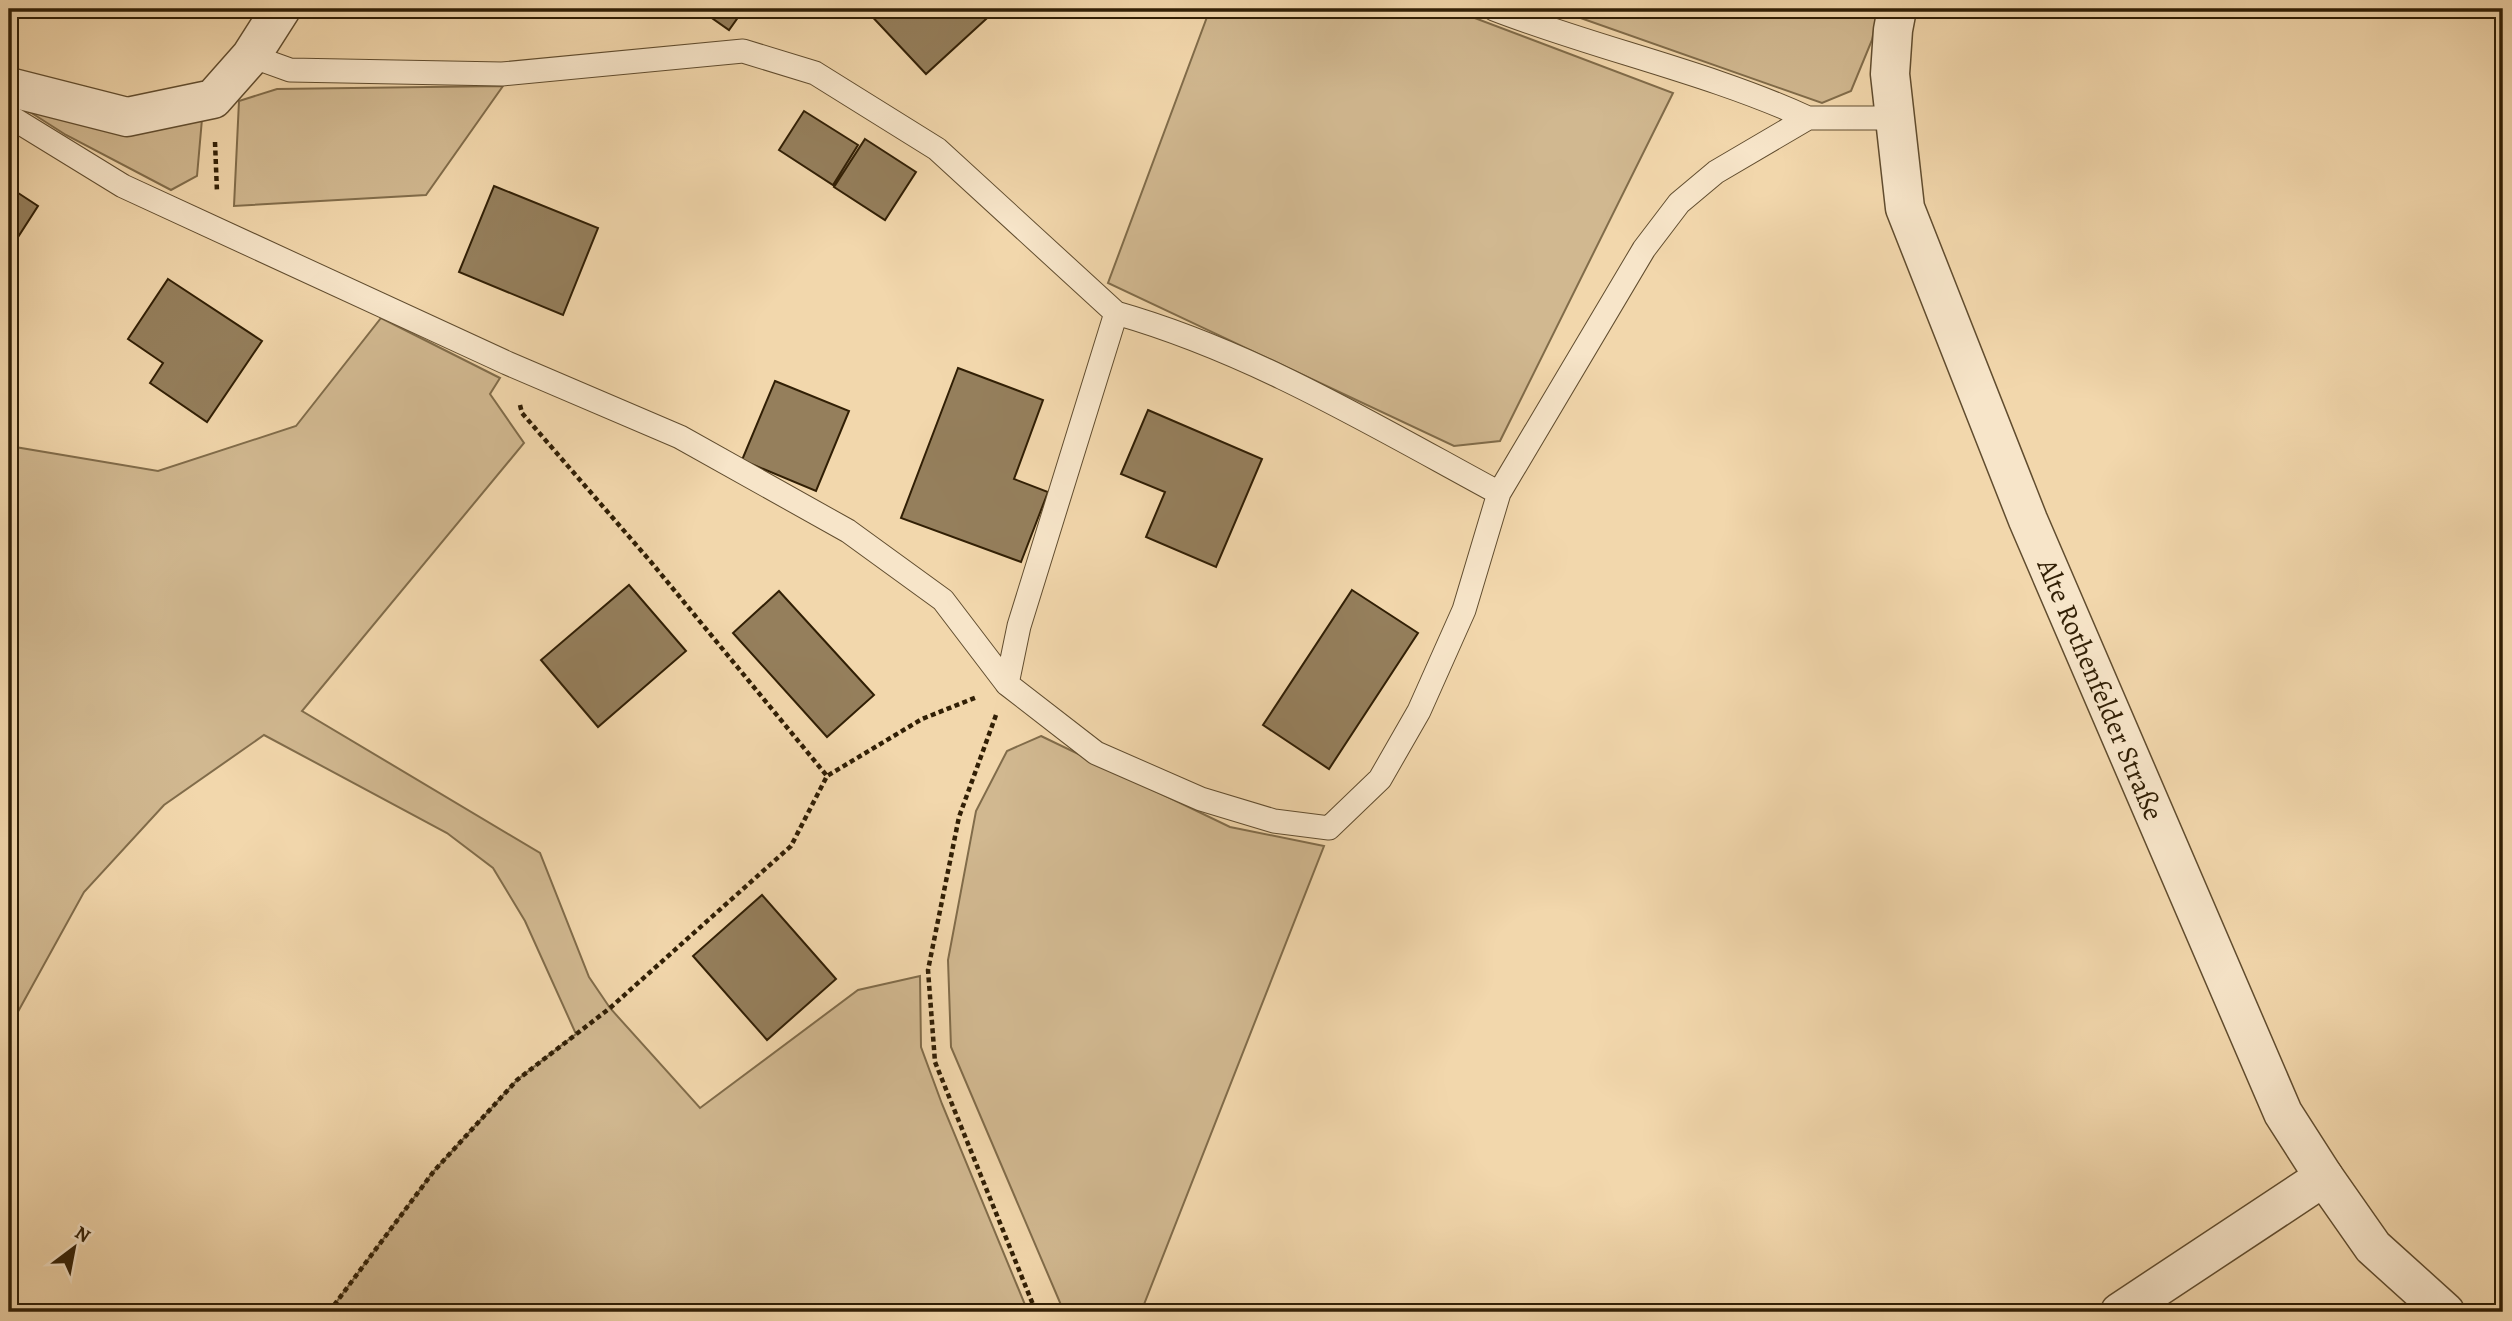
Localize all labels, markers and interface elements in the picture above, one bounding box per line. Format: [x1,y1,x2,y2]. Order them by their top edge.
street label: Alte Rothenfelder Straße [2027,552,2172,826]
north arrow [38,1212,108,1282]
text: N [70,1220,95,1249]

